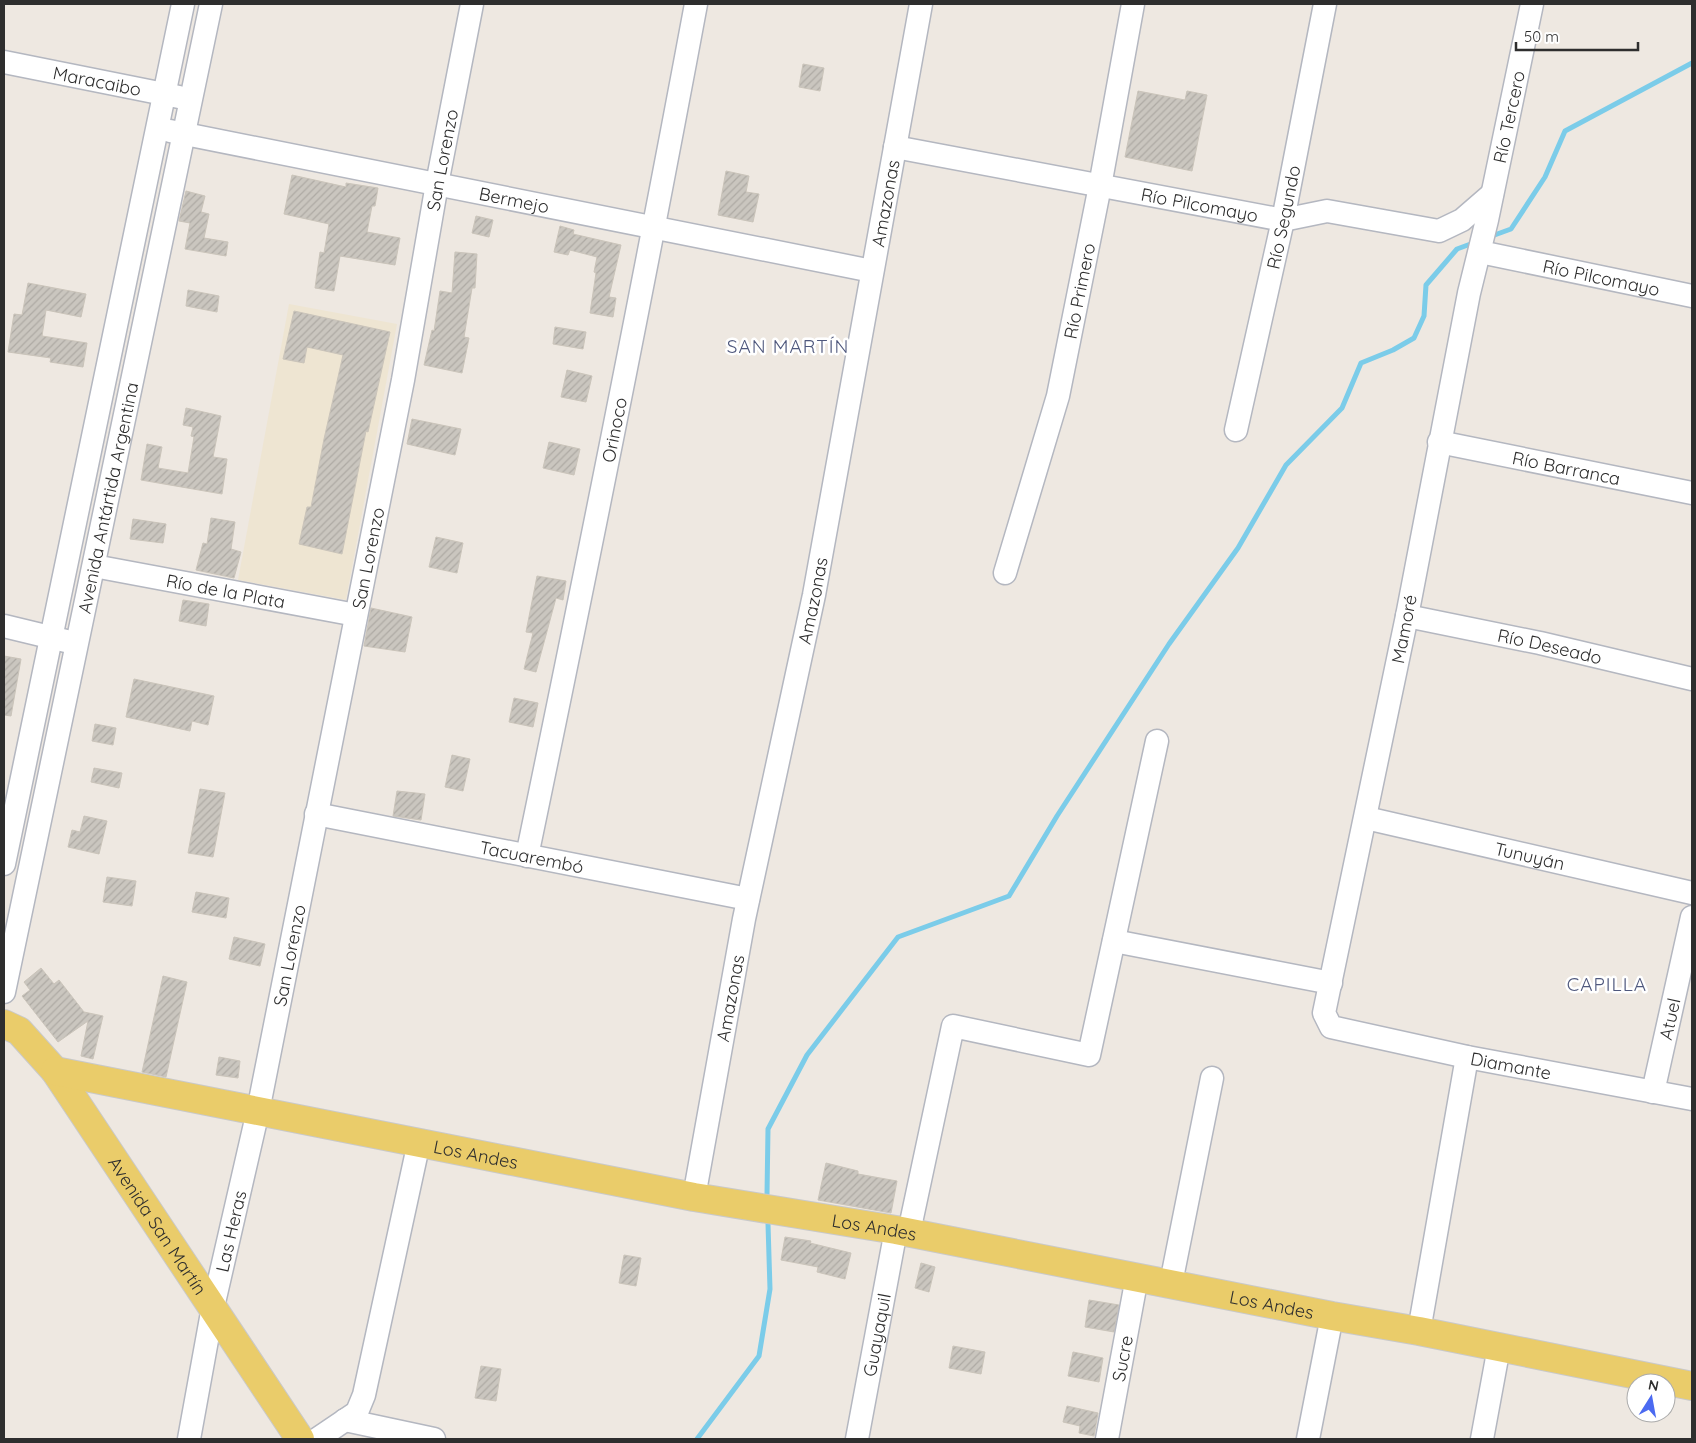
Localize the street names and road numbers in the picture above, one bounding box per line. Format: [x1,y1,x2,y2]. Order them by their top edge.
street label: Maracaibo [51,61,143,101]
street label: Río Tercero [1488,69,1530,165]
street label: San Lorenzo [421,107,463,213]
street label: Amazonas [866,158,904,249]
street label: Río Segundo [1261,163,1305,271]
street label: Bermejo [477,181,551,218]
street label: Río Pilcomayo [1139,182,1260,227]
street label: Río Primero [1058,241,1100,341]
street label: Río Pilcomayo [1541,254,1662,301]
street label: Avenida Antártida Argentina [72,380,143,615]
street label: Orinoco [596,395,632,464]
street label: Río Barranca [1510,446,1622,490]
street label: San Lorenzo [346,505,389,611]
street label: Amazonas [792,555,832,646]
street label: Río de la Plata [164,568,287,613]
street label: Mamoré [1386,593,1422,665]
street label: Río Deseado [1496,623,1604,669]
street label: Tacuarembó [478,835,586,878]
street label: Tunuyán [1492,836,1567,875]
street label: San Lorenzo [268,902,310,1008]
street label: Amazonas [711,953,749,1044]
street label: Atuel [1653,996,1685,1042]
street label: Diamante [1469,1046,1553,1084]
street label: Los Andes [432,1134,520,1174]
street label: Avenida San Martín [104,1152,212,1299]
street label: Las Heras [210,1188,251,1274]
street label: Los Andes [830,1208,919,1245]
street label: Los Andes [1228,1285,1316,1324]
street label: Guayaquil [857,1291,895,1378]
street label: Sucre [1106,1333,1137,1383]

